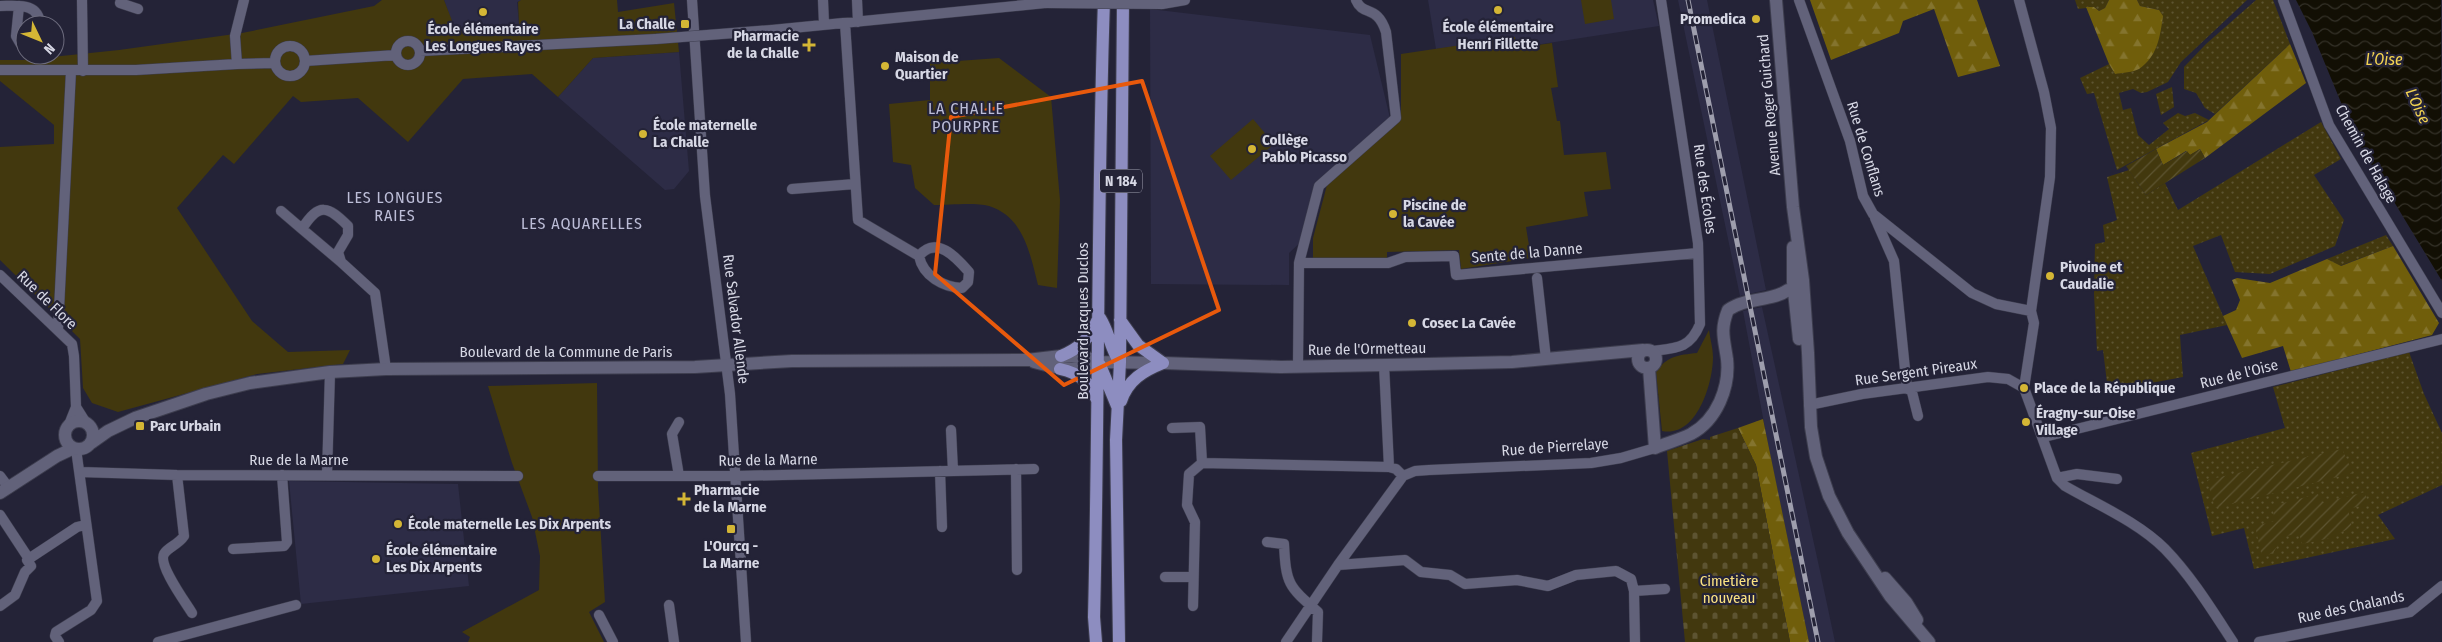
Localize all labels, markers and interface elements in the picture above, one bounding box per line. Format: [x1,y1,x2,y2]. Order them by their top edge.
marker: École élémentaire Henri Fillette [1492,4,1504,16]
marker: École élémentaire Les Longues Rayes [477,6,489,18]
place label: Promedica [1680,10,1747,28]
marker: Promedica [1750,13,1762,25]
north arrow [15,15,65,65]
place label: La Challe [619,15,675,33]
marker: La Challe [679,18,691,30]
place label: École élémentaire Henri Fillette [1442,18,1554,53]
place label: École élémentaire Les Longues Rayes [425,20,541,55]
place label: Pharmacie de la Challe [727,27,799,62]
street label: Avenue Roger Guichard [1754,33,1784,177]
marker: Pharmacie de la Challe [803,39,815,51]
text: N [40,40,58,57]
place label: Maison de Quartier [895,48,959,83]
water label: L’Oise [2365,50,2403,69]
marker: Maison de Quartier [879,60,891,72]
water label: L'Oise [2402,85,2435,127]
district label: LA CHALLE POURPRE [928,99,1004,136]
street label: Rue de Conflans [1843,99,1889,199]
street label: Chemin de Halage [2331,101,2401,207]
place label: École maternelle La Challe [653,116,757,151]
marker: École maternelle La Challe [637,128,649,140]
place label: Collège Pablo Picasso [1262,131,1347,166]
marker: Collège Pablo Picasso [1246,143,1258,155]
street label: Rue des Écoles [1690,143,1720,235]
road number: N 184 [1100,170,1142,192]
district label: LES LONGUES RAIES [346,188,444,225]
place label: Piscine de la Cavée [1403,196,1467,231]
marker: Piscine de la Cavée [1387,208,1399,220]
district label: LES AQUARELLES [521,214,643,233]
street label: Sente de la Danne [1471,239,1583,267]
street label: Boulevard Jacques Duclos [1074,242,1092,400]
street label: Rue Salvador Allende [719,253,753,385]
place label: Pivoine et Caudalie [2060,258,2123,293]
street label: Rue de Flore [13,267,81,333]
marker: Pivoine et Caudalie [2044,270,2056,282]
place label: Cosec La Cavée [1422,314,1516,332]
marker: Cosec La Cavée [1406,317,1418,329]
street label: Rue de l'Ormetteau [1308,339,1426,359]
street label: Boulevard de la Commune de Paris [460,343,672,361]
street label: Rue Sergent Pireaux [1854,354,1979,389]
street label: Rue de l'Oise [2198,356,2280,392]
place label: Place de la République [2034,379,2176,397]
marker: Place de la République [2018,382,2030,394]
place label: Éragny-sur-Oise Village [2035,404,2136,439]
marker: Éragny-sur-Oise Village [2020,416,2032,428]
place label: Parc Urbain [150,417,221,435]
marker: Parc Urbain [134,420,146,432]
street label: Rue de Pierrelaye [1501,434,1609,460]
street label: Rue de la Marne [718,450,818,470]
street label: Rue de la Marne [249,451,349,469]
place label: Pharmacie de la Marne [694,481,767,516]
marker: Pharmacie de la Marne [678,493,690,505]
place label: École maternelle Les Dix Arpents [408,515,612,533]
marker: École maternelle Les Dix Arpents [392,518,404,530]
marker: L'Ourcq - La Marne [725,523,737,535]
place label: L'Ourcq - La Marne [703,537,760,572]
place label: École élémentaire Les Dix Arpents [386,541,497,576]
marker: École élémentaire Les Dix Arpents [370,553,382,565]
park label: Cimetière nouveau [1700,572,1758,607]
street label: Rue des Chalands [2296,587,2406,627]

